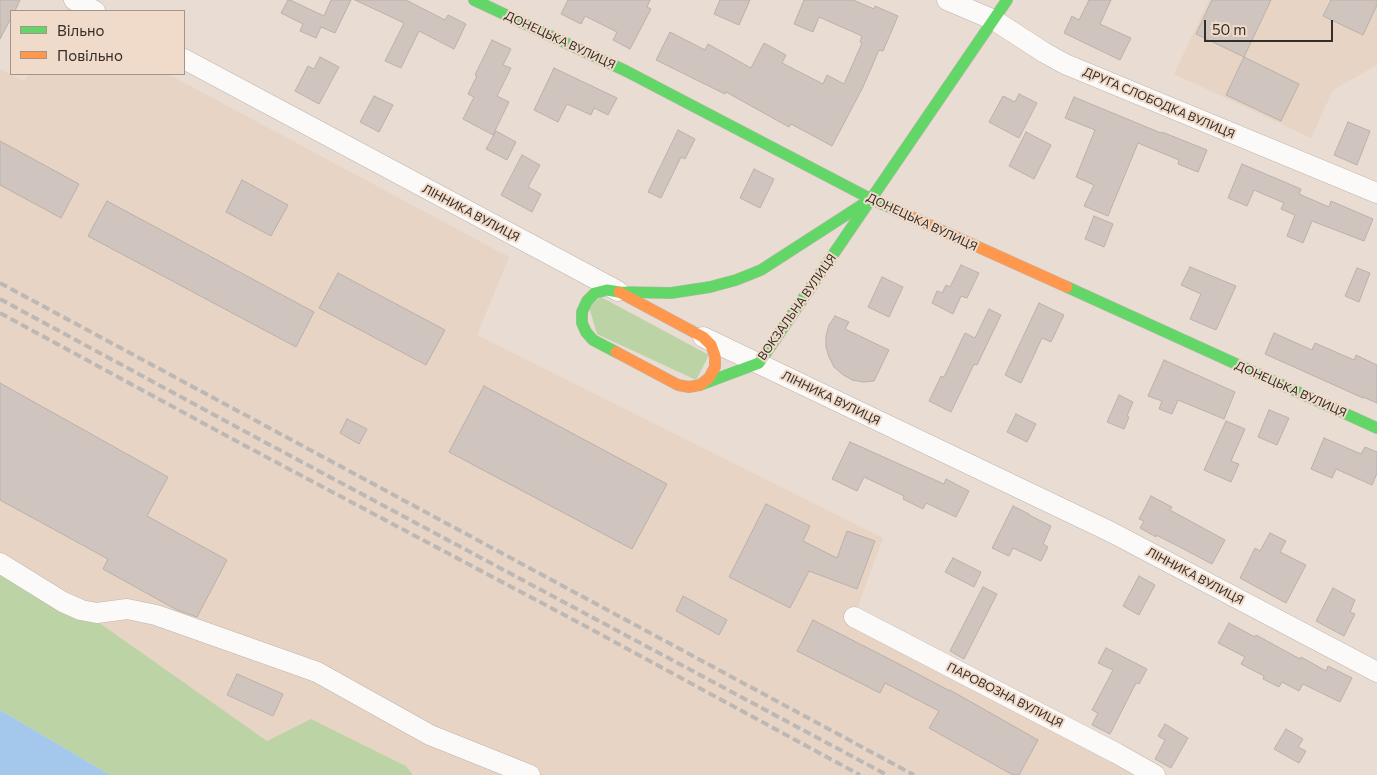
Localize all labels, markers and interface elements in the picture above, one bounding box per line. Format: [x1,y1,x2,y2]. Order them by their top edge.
street label: ДОНЕЦЬКА ВУЛИЦЯ [502,8,618,72]
legend [10,10,185,75]
scale bar [1207,10,1336,42]
text: 50 m [1212,20,1246,38]
text: Вільно [57,21,104,39]
text: Повільно [57,46,123,64]
street label: ДРУГА СЛОБОДКА ВУЛИЦЯ [1081,64,1237,142]
street label: ЛІННИКА ВУЛИЦЯ [420,181,522,245]
street label: ДОНЕЦЬКА ВУЛИЦЯ [864,190,980,254]
street label: ВОКЗАЛЬНА ВУЛИЦЯ [755,251,839,363]
street label: ДОНЕЦЬКА ВУЛИЦЯ [1233,358,1349,420]
street label: ЛІННИКА ВУЛИЦЯ [779,368,883,428]
street label: ЛІННИКА ВУЛИЦЯ [1144,544,1246,608]
street label: ПАРОВОЗНА ВУЛИЦЯ [945,659,1065,731]

